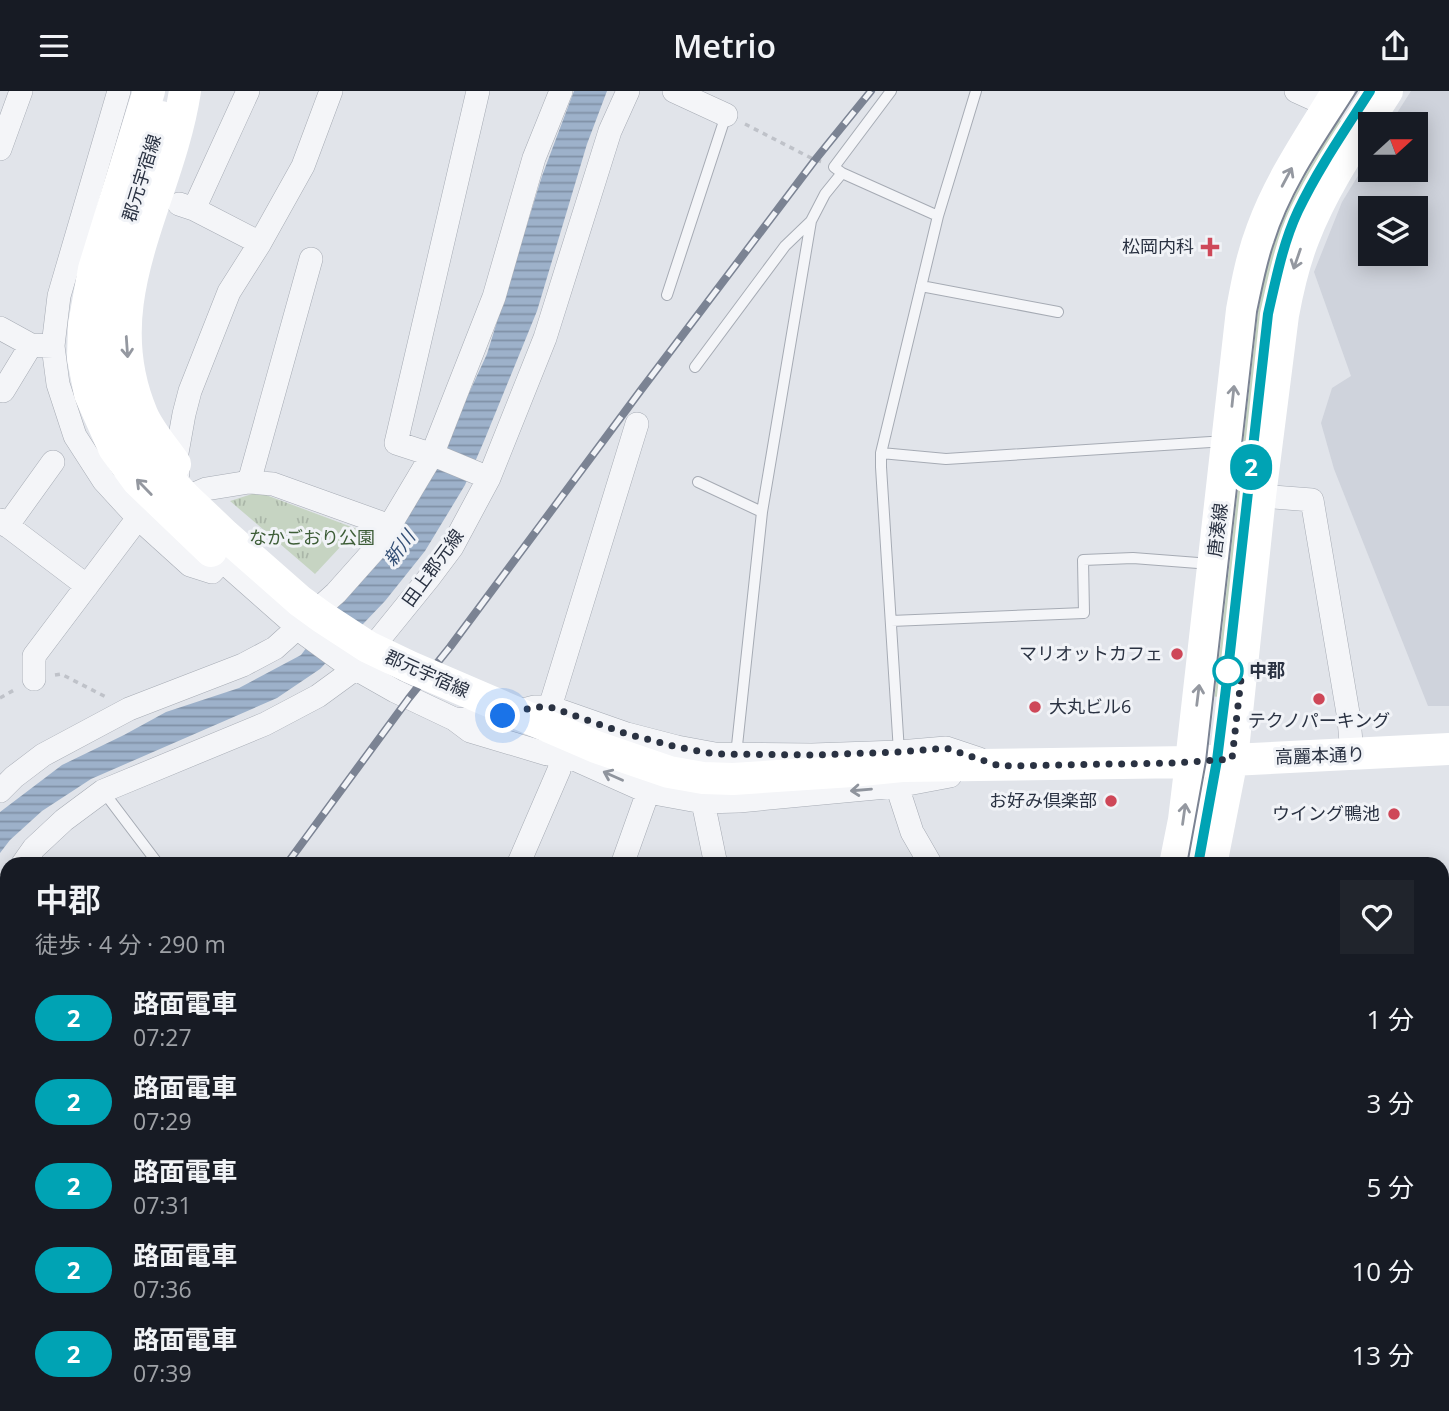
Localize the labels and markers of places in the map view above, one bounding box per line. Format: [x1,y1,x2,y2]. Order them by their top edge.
place label: 松岡内科 [1122,234,1194,258]
marker: 松岡内科 [1200,237,1220,257]
place label: マリオットカフェ [1019,641,1163,665]
marker: マリオットカフェ [1169,646,1185,662]
marker: 中郡 [1213,656,1243,686]
place label: 中郡 [1249,658,1285,682]
marker: テクノパーキング [1311,691,1327,707]
place label: 大丸ビル6 [1049,694,1131,718]
marker: 大丸ビル6 [1027,699,1043,715]
place label: テクノパーキング [1248,708,1390,732]
place label: お好み倶楽部 [989,788,1097,812]
marker: お好み倶楽部 [1103,793,1119,809]
place label: ウイング鴨池 [1272,801,1380,825]
marker: ウイング鴨池 [1386,806,1402,822]

